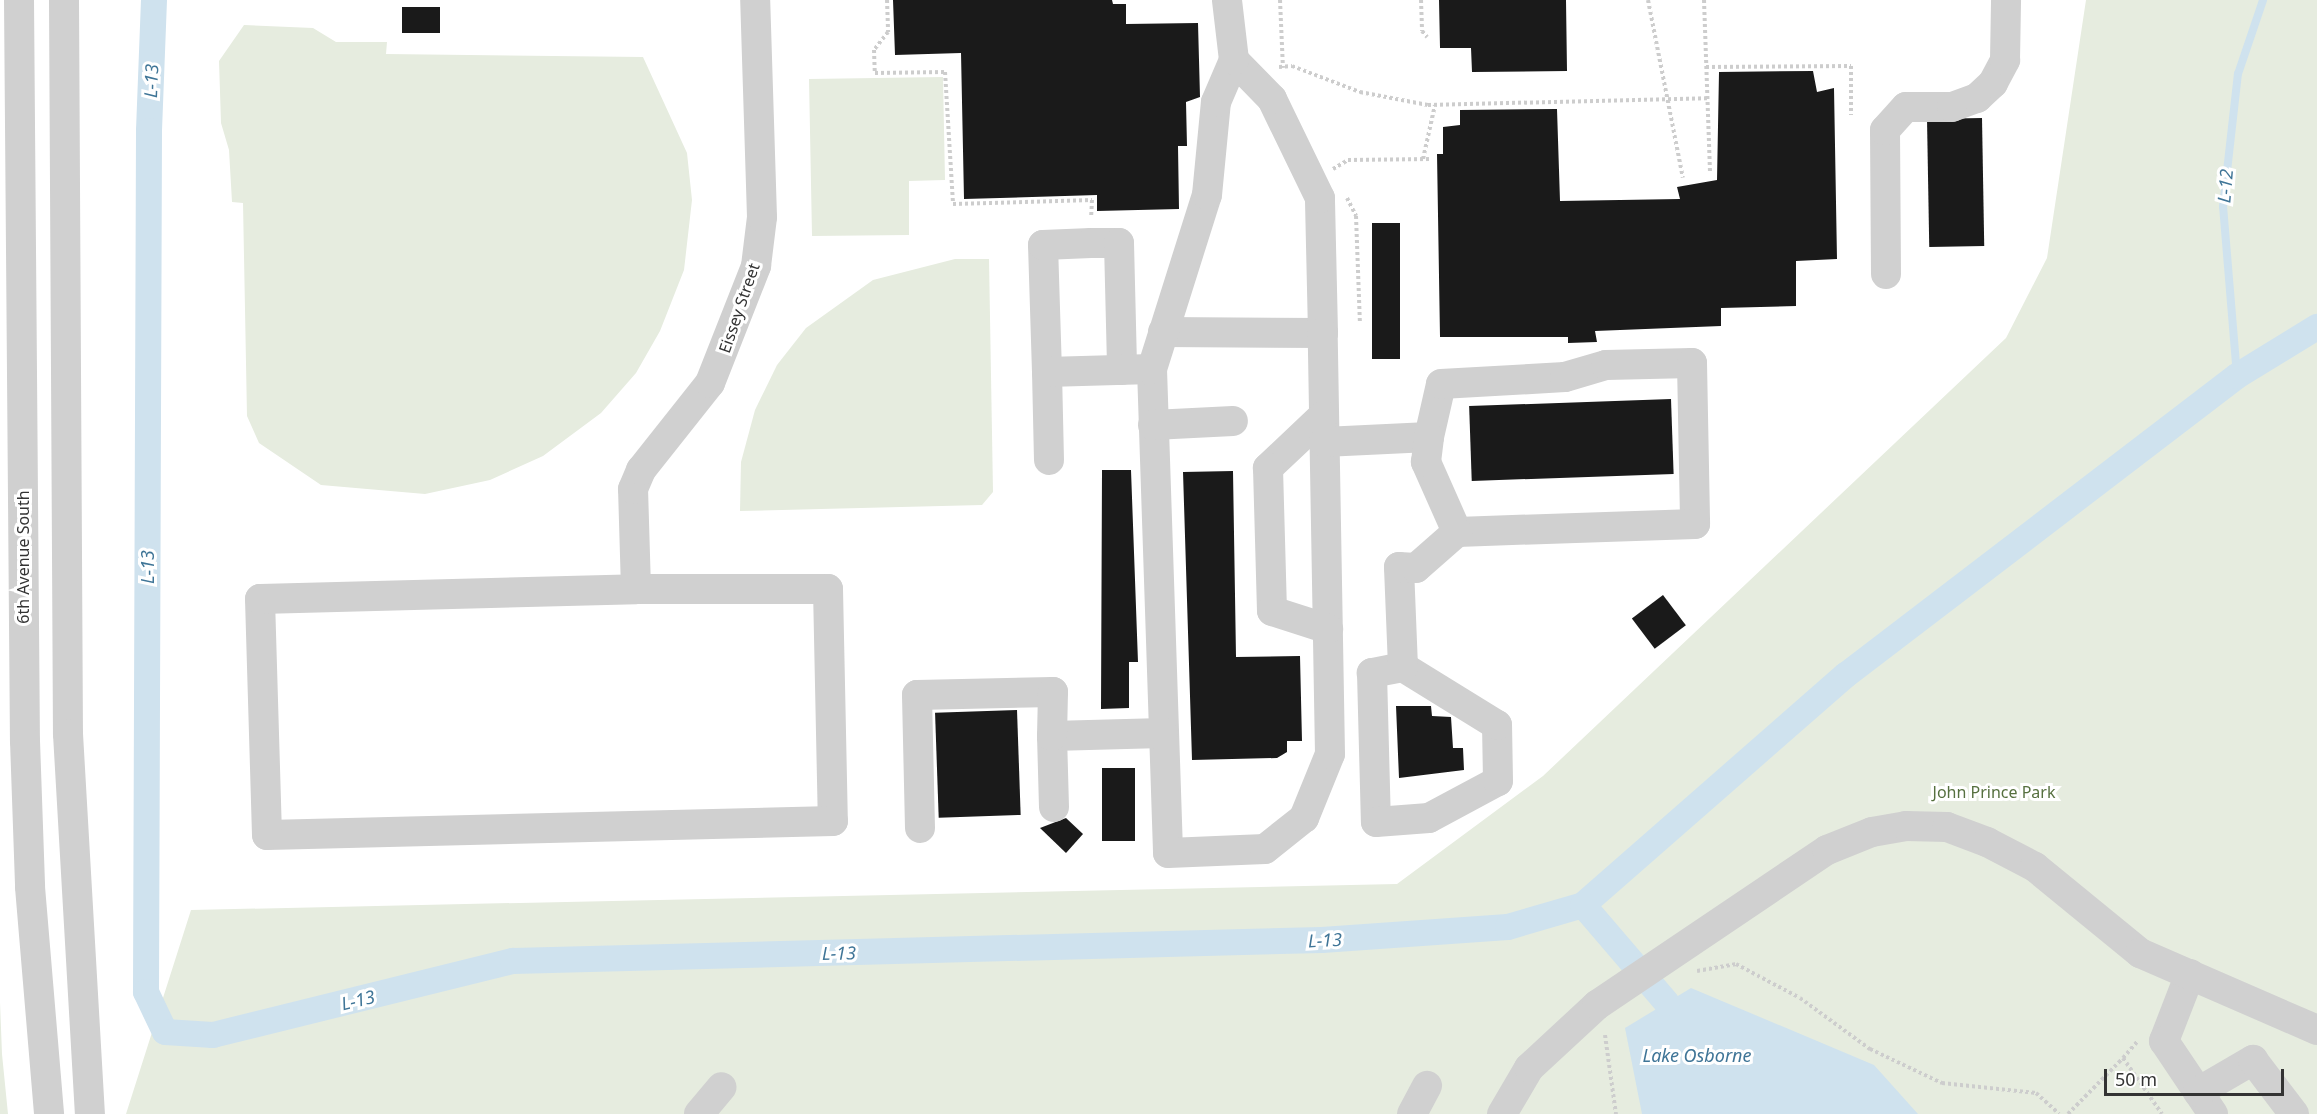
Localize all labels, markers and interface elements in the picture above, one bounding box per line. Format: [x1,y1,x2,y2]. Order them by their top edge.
water label: L-13 [140,64,162,98]
water label: L-12 [2213,168,2237,204]
street label: Eissey Street [715,260,763,356]
street label: 6th Avenue South [13,490,33,624]
water label: L-13 [136,550,158,584]
park label: John Prince Park [1933,782,2055,802]
water label: L-13 [1307,928,1343,952]
water label: L-13 [822,942,856,964]
water label: L-13 [339,985,377,1015]
water label: Lake Osborne [1643,1044,1751,1066]
scale bar [2107,1057,2287,1095]
text: 50 m [2115,1067,2157,1091]

